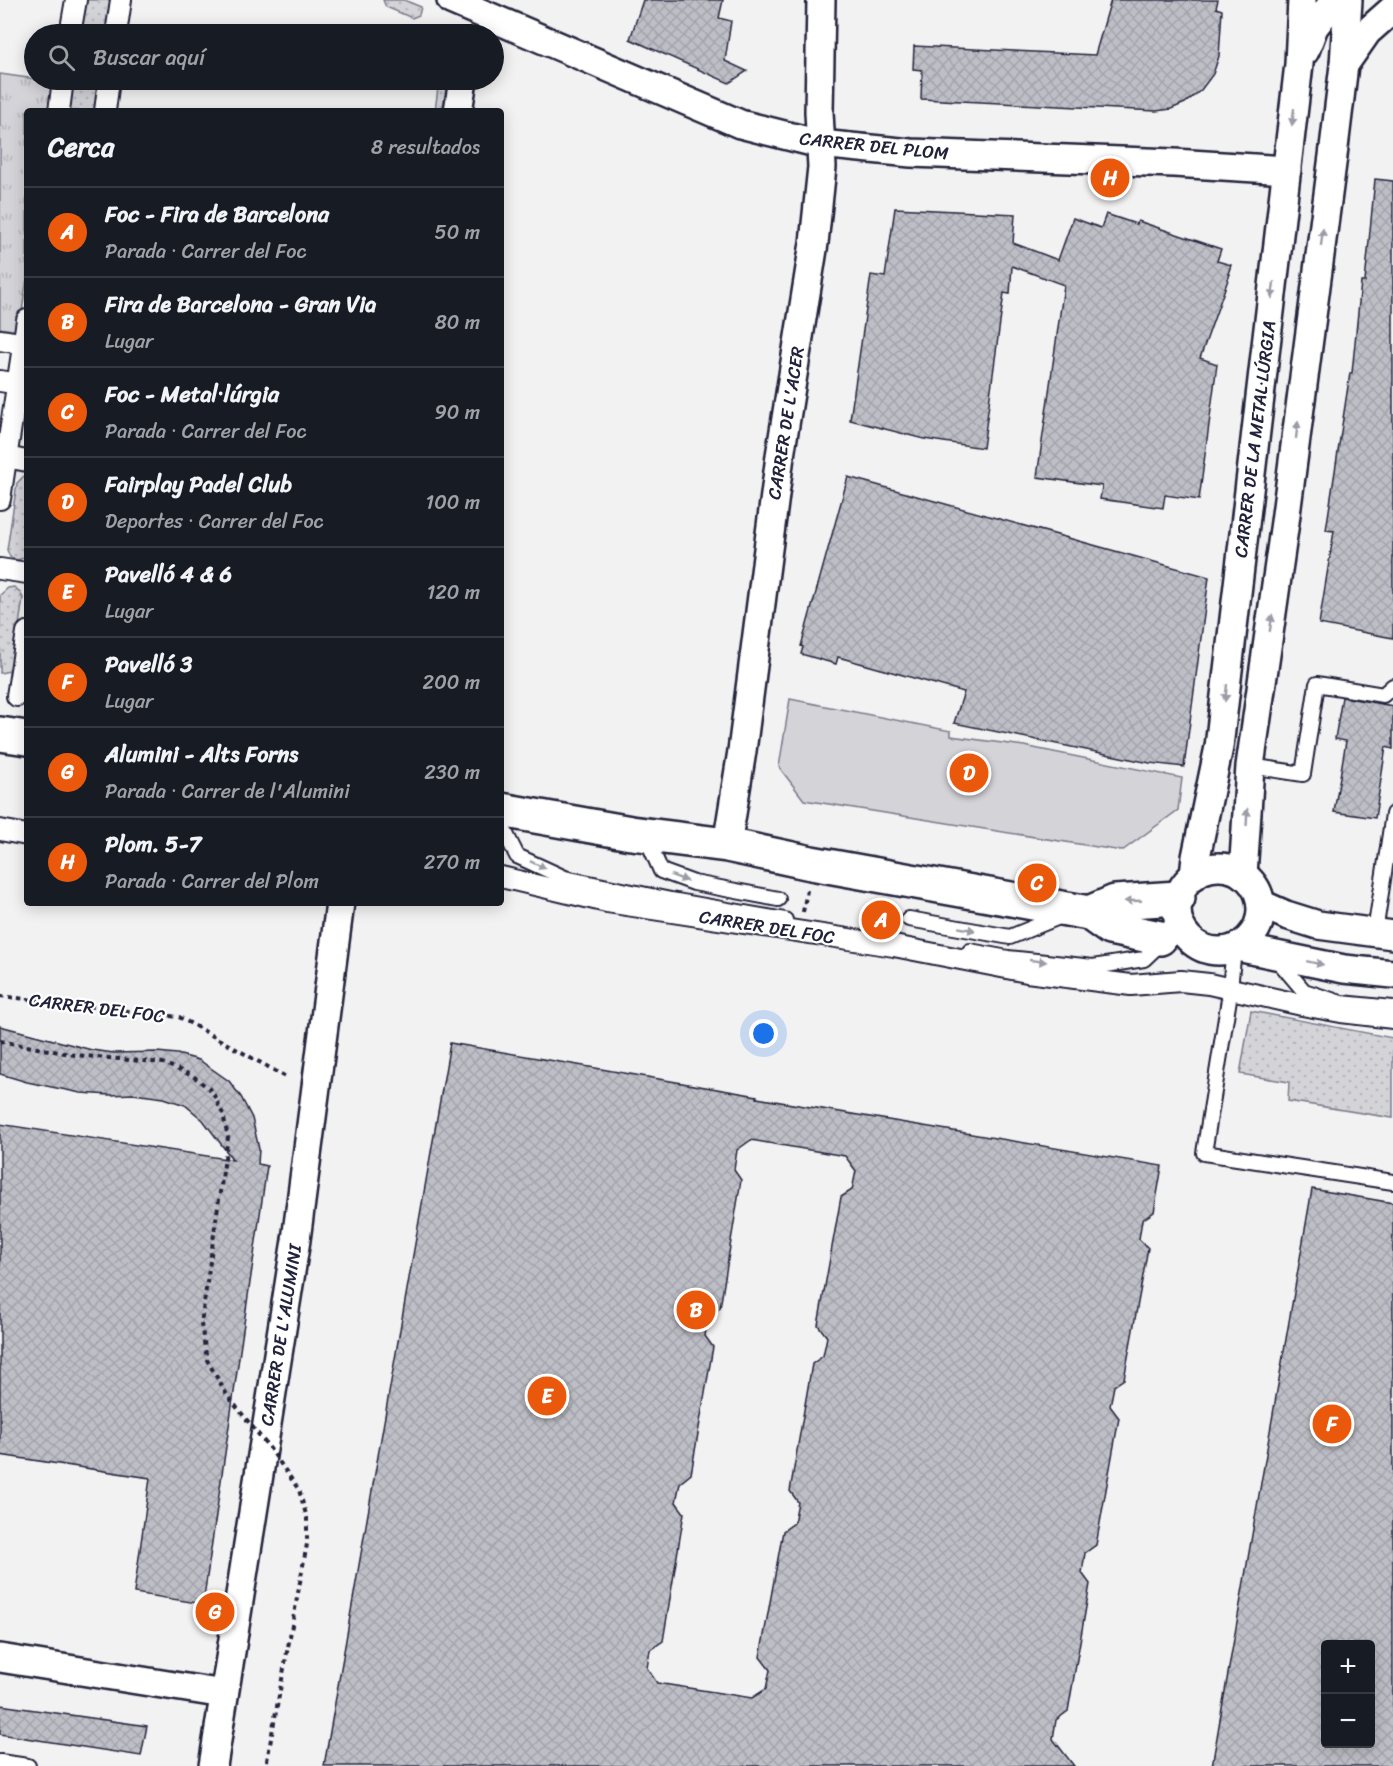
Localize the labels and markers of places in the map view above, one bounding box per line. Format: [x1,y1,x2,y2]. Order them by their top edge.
pin: H [1090,156,1130,201]
pin: D [950,750,988,796]
pin: C [1018,860,1056,906]
pin: A [862,898,900,942]
pin: B [676,1288,716,1332]
pin: E [528,1374,566,1418]
pin: F [1312,1402,1352,1446]
pin: G [196,1590,234,1634]

